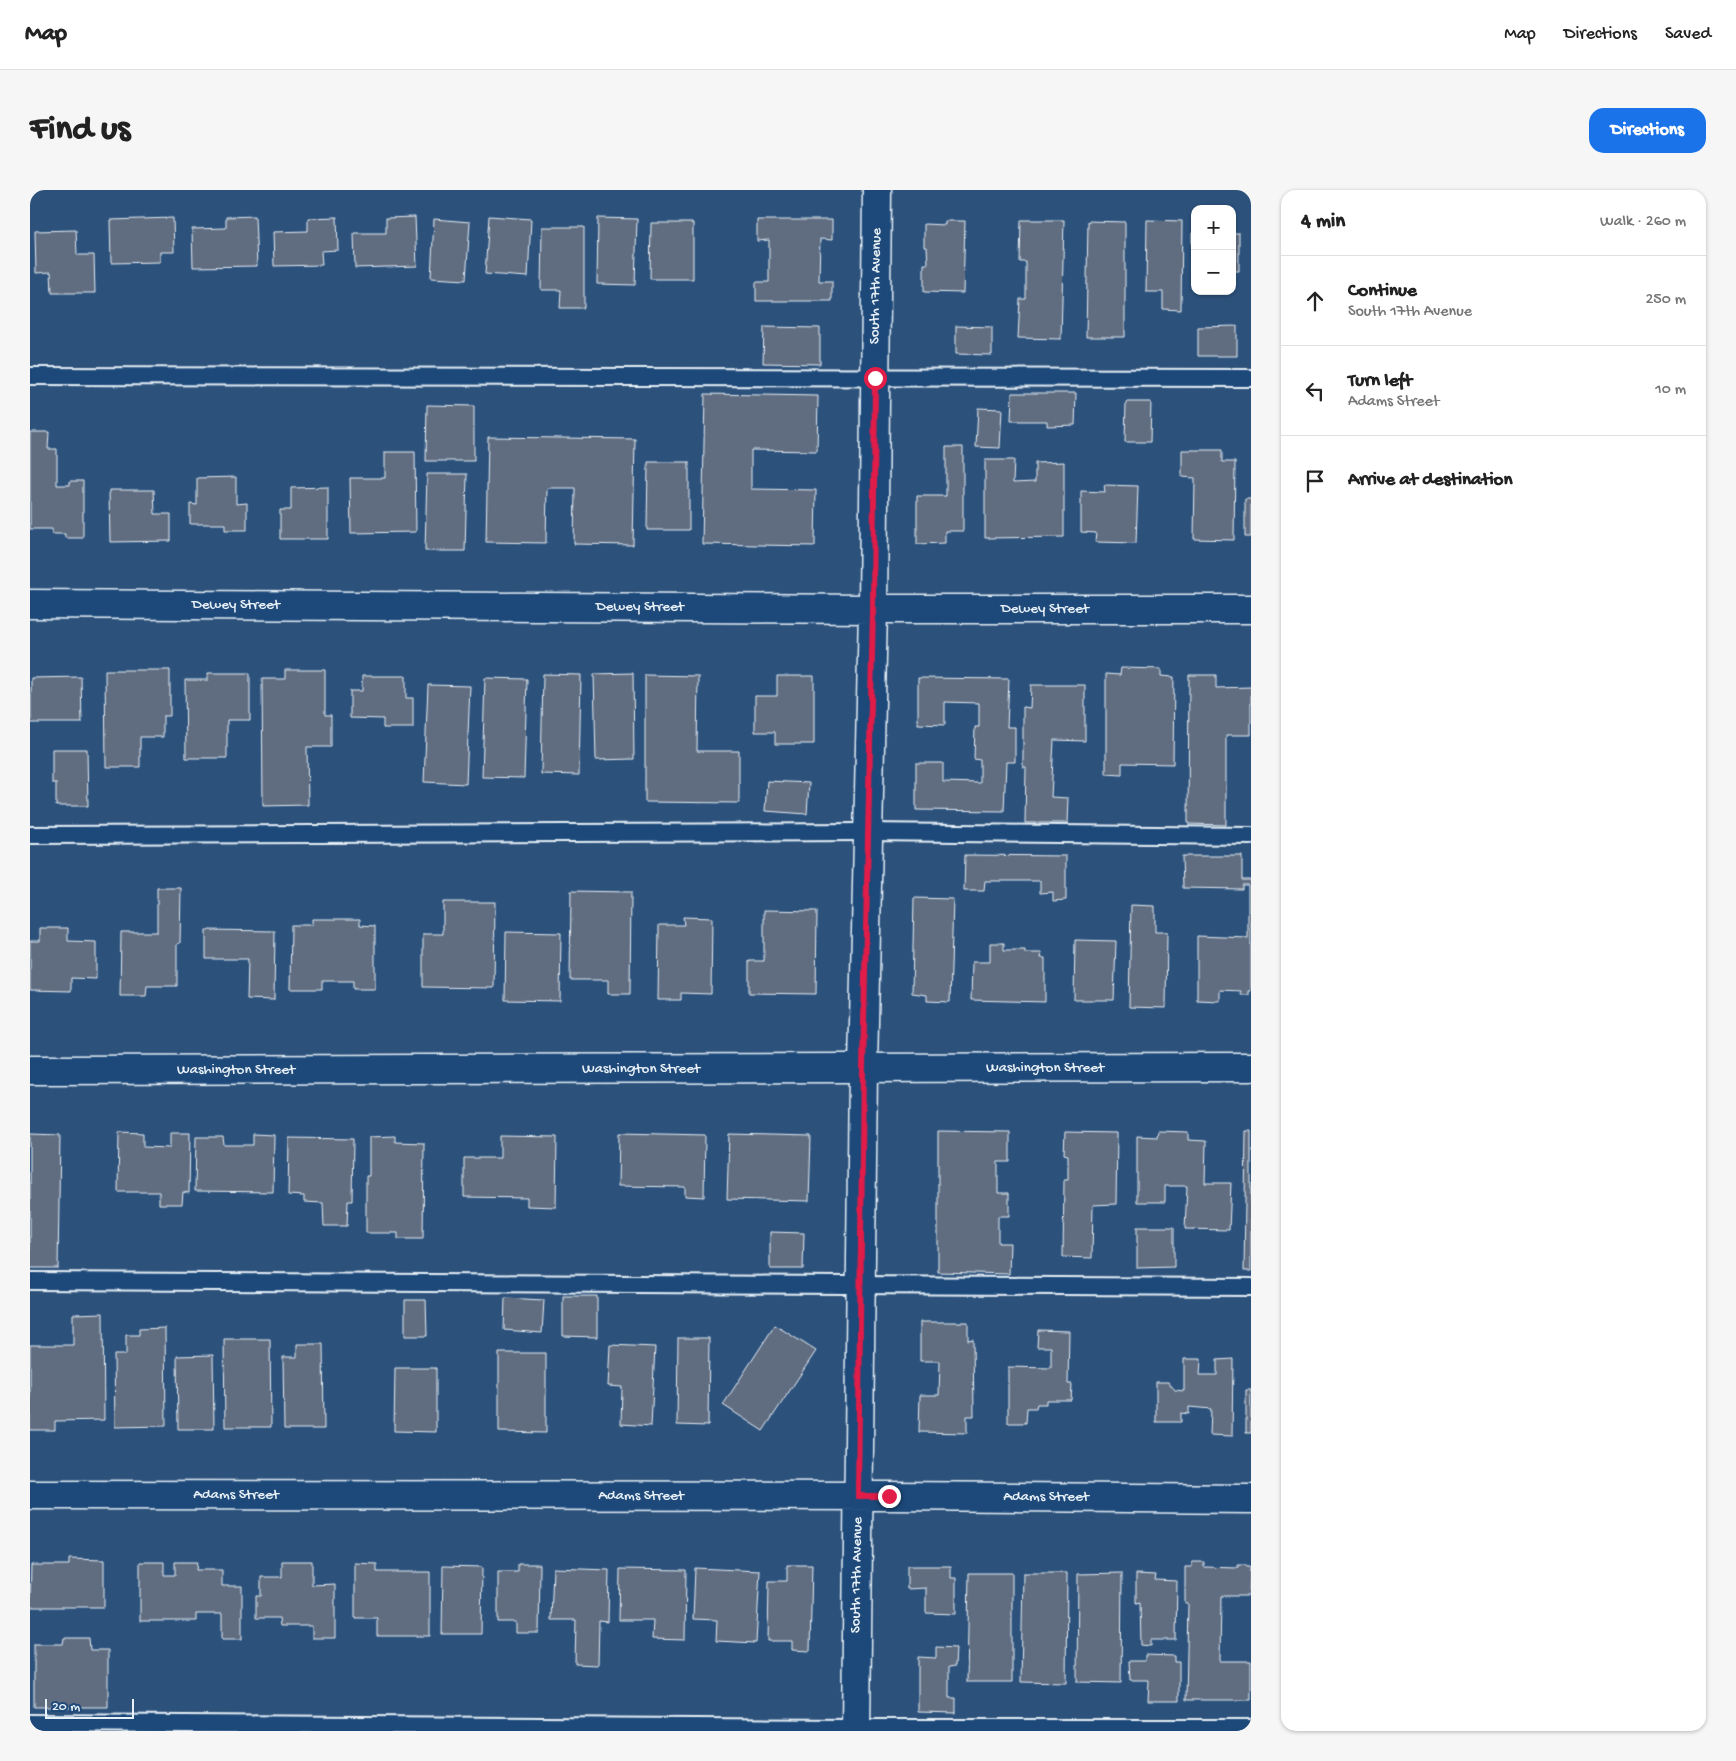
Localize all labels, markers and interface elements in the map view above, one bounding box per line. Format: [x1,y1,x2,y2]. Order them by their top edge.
text: Map [25,20,67,49]
text: Map [1504,24,1536,45]
text: Directions [1564,24,1637,45]
text: Saved [1665,24,1711,45]
button: Directions [1589,108,1706,153]
text: Find us [30,110,130,151]
map controls [1191,205,1236,295]
button: + [1191,205,1236,250]
text: 4 min [1301,210,1345,235]
text: Walk · 260 m [1600,213,1686,232]
street label: South 17th Avenue [866,227,886,344]
button: − [1191,250,1236,295]
text: Continue [1348,280,1417,303]
icon: ahead [1301,287,1329,315]
text: 250 m [1646,291,1686,310]
text: South 17th Avenue [1348,303,1472,322]
route start [864,367,887,390]
text: Turn left [1348,370,1412,393]
icon: left [1301,377,1329,405]
text: 10 m [1655,381,1686,400]
text: Adams Street [1348,393,1439,412]
icon: arrive [1301,467,1329,495]
text: Arrive at destination [1348,469,1512,492]
street label: Dewey Street [191,596,282,614]
street label: Dewey Street [595,598,686,616]
street label: Dewey Street [1000,600,1091,618]
street label: Washington Street [986,1059,1106,1077]
street label: Washington Street [582,1060,702,1078]
street label: Washington Street [177,1061,297,1079]
route end [878,1485,901,1508]
street label: Adams Street [193,1486,281,1504]
street label: Adams Street [598,1487,686,1505]
street label: Adams Street [1003,1488,1091,1506]
street label: South 17th Avenue [847,1516,867,1633]
scale bar [45,1696,134,1719]
text: 20 m [52,1699,80,1716]

